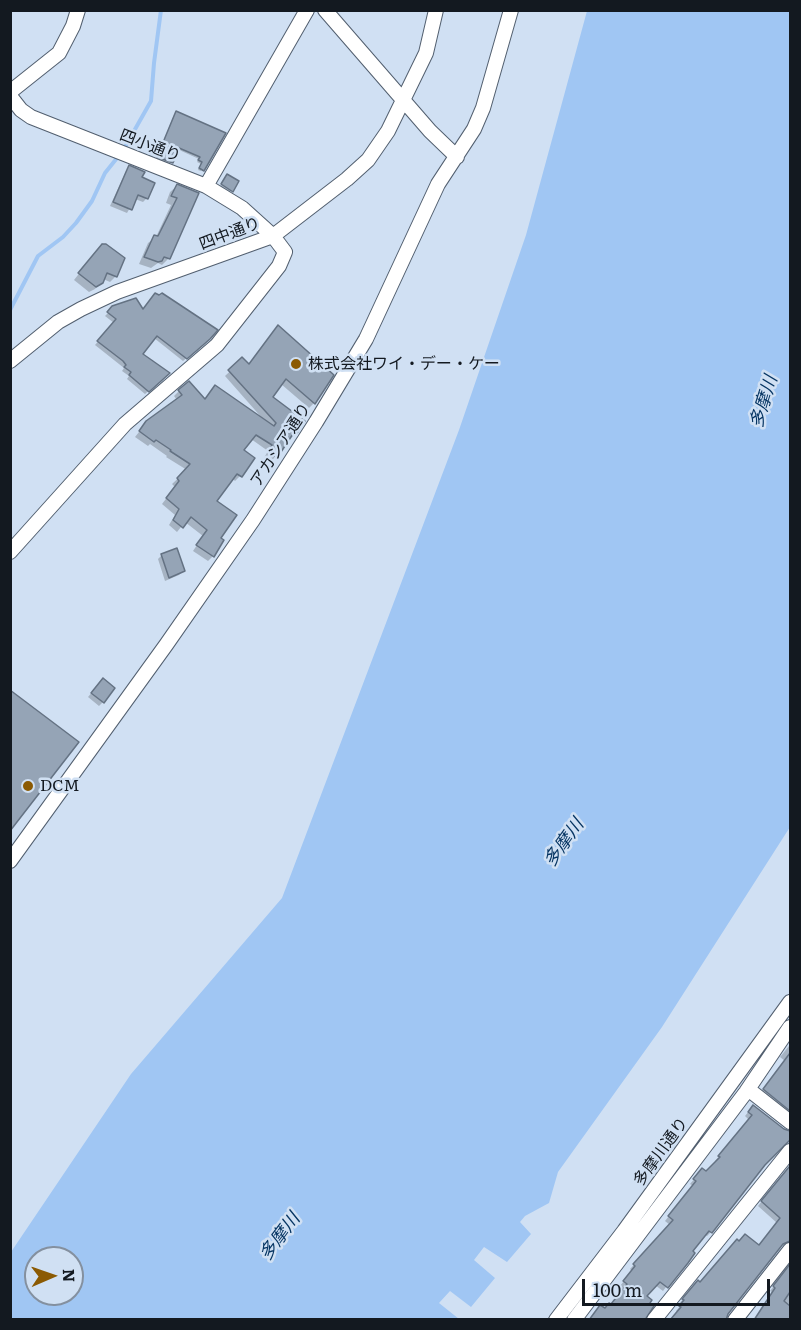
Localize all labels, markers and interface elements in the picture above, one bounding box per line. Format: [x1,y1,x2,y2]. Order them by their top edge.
street label: 四小通り [117,126,183,166]
street label: 四中通り [197,214,263,254]
place label: 株式会社ワイ・デー・ケー [308,354,500,374]
marker: 株式会社ワイ・デー・ケー [289,357,303,371]
water label: 多摩川 [746,373,782,431]
street label: アカシア通り [247,400,315,490]
place label: DCM [40,776,79,796]
marker: DCM [21,779,35,793]
water label: 多摩川 [539,815,589,871]
street label: 多摩川通り [630,1114,692,1190]
water label: 多摩川 [255,1209,305,1265]
north arrow [24,1246,84,1306]
scale bar [585,1267,772,1305]
text: N [58,1268,82,1283]
text: 100 m [593,1276,642,1303]

